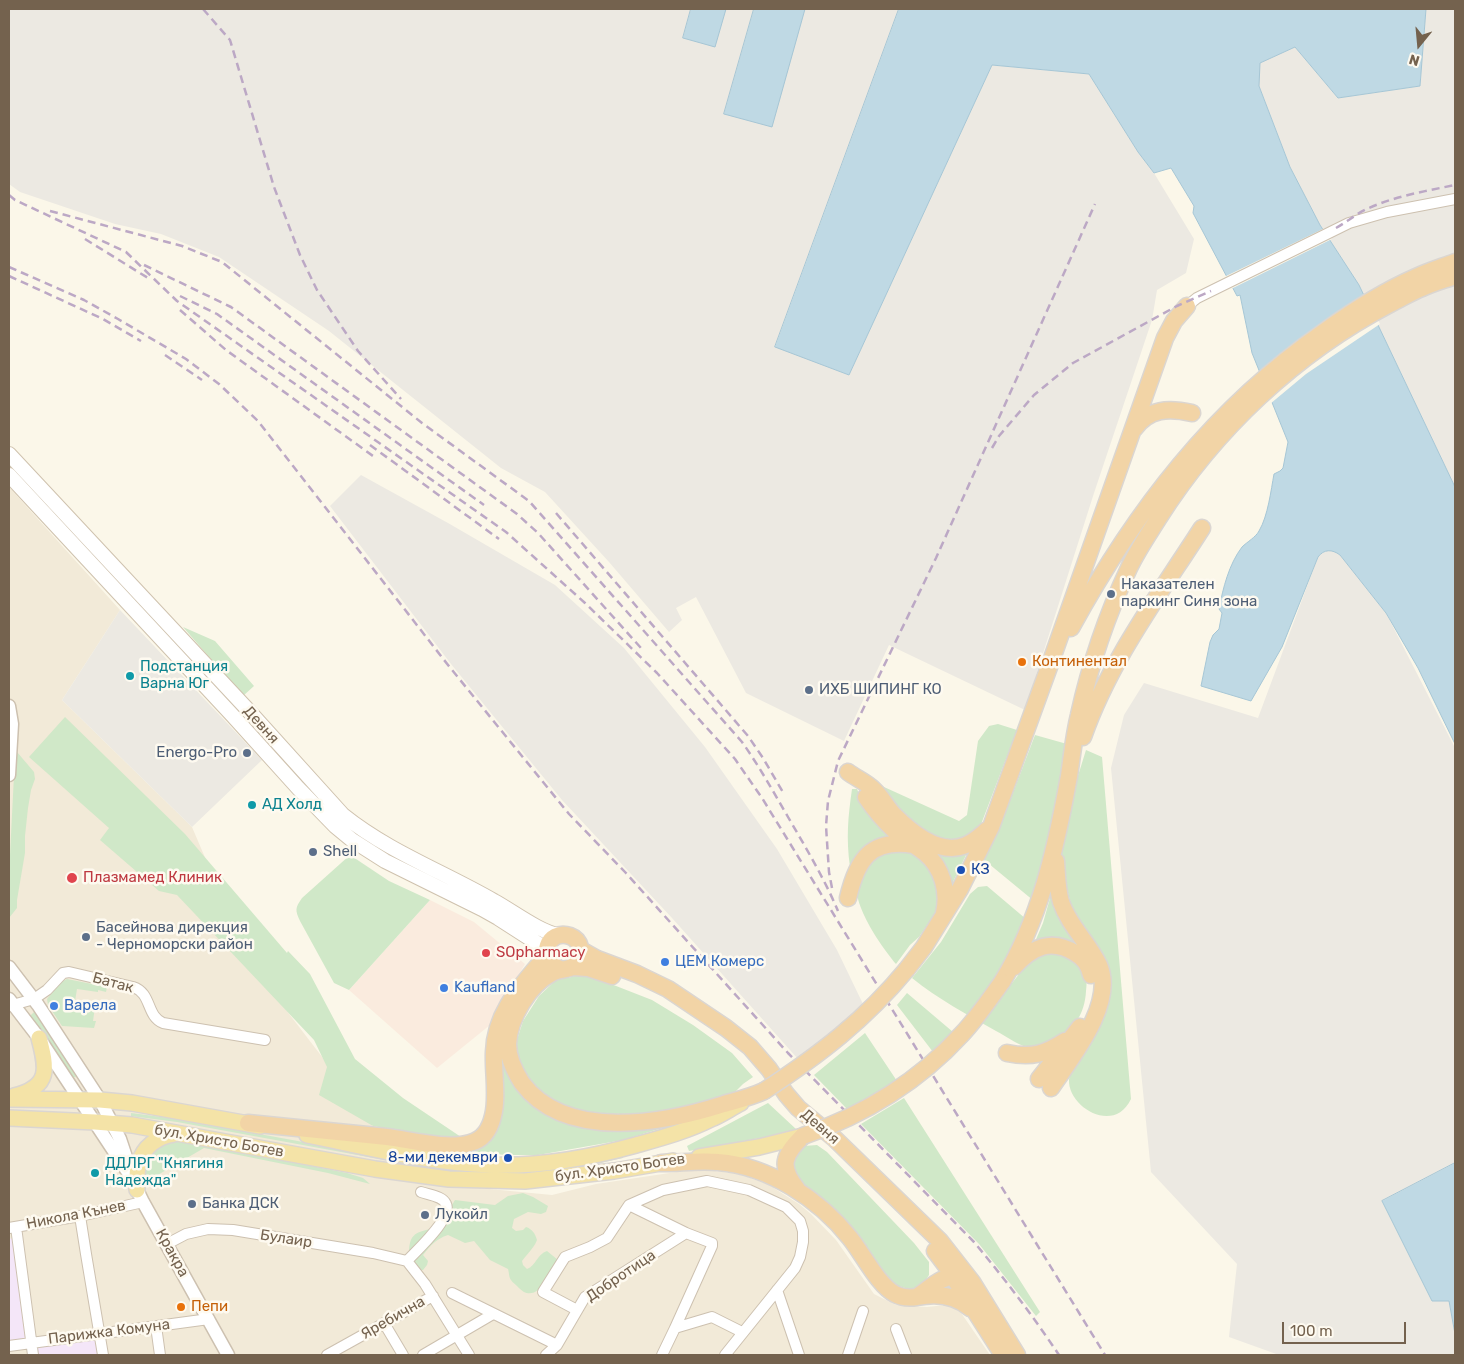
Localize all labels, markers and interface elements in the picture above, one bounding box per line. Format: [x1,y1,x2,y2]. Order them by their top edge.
north arrow [1394,20,1444,70]
text: N [1407,50,1422,69]
place label: Наказателен паркинг Синя зона [1121,576,1257,611]
marker: Наказателен паркинг Синя зона [1105,588,1117,600]
place label: Континентал [1032,653,1127,671]
marker: Континентал [1016,656,1028,668]
place label: Подстанция Варна Юг [140,658,228,693]
marker: Подстанция Варна Юг [124,670,136,682]
place label: ИХБ ШИПИНГ КО [819,681,942,699]
marker: ИХБ ШИПИНГ КО [803,684,815,696]
street label: Девня [239,702,283,748]
place label: Energo-Pro [156,744,237,762]
marker: Energo-Pro [241,747,253,759]
place label: АД Холд [262,796,322,814]
marker: АД Холд [246,799,258,811]
place label: Shell [323,843,357,861]
marker: Shell [307,846,319,858]
place label: КЗ [971,861,990,879]
marker: КЗ [955,864,967,876]
place label: Плазмамед Клиник [83,869,222,887]
marker: Плазмамед Клиник [65,871,79,885]
place label: Басейнова дирекция - Черноморски район [96,919,253,954]
marker: Басейнова дирекция - Черноморски район [80,931,92,943]
place label: SOpharmacy [496,944,585,962]
marker: SOpharmacy [480,947,492,959]
place label: ЦЕМ Комерс [675,953,764,971]
marker: ЦЕМ Комерс [659,956,671,968]
street label: Батак [90,969,136,997]
place label: Kaufland [454,979,516,997]
marker: Kaufland [438,982,450,994]
place label: Варела [64,997,117,1015]
marker: Варела [48,1000,60,1012]
street label: Девня [797,1106,843,1148]
street label: бул. Христо Ботев [153,1121,285,1161]
place label: 8-ми декември [388,1149,498,1167]
street label: бул. Христо Ботев [554,1150,686,1186]
marker: 8-ми декември [502,1152,514,1164]
place label: ДДЛРГ "Княгиня Надежда" [105,1155,223,1190]
marker: ДДЛРГ "Княгиня Надежда" [89,1167,101,1179]
place label: Банка ДСК [202,1195,279,1213]
street label: Никола Кънев [25,1197,127,1233]
marker: Банка ДСК [186,1198,198,1210]
place label: Лукойл [435,1206,488,1224]
marker: Лукойл [419,1209,431,1221]
street label: Кракра [152,1226,192,1280]
street label: Булаир [259,1226,313,1252]
street label: Добротица [583,1246,659,1306]
street label: Яребична [358,1293,428,1343]
place label: Пепи [191,1298,228,1316]
marker: Пепи [175,1301,187,1313]
scale bar [1284,1312,1408,1344]
street label: Парижка Комуна [47,1316,171,1348]
text: 100 m [1290,1322,1332,1340]

